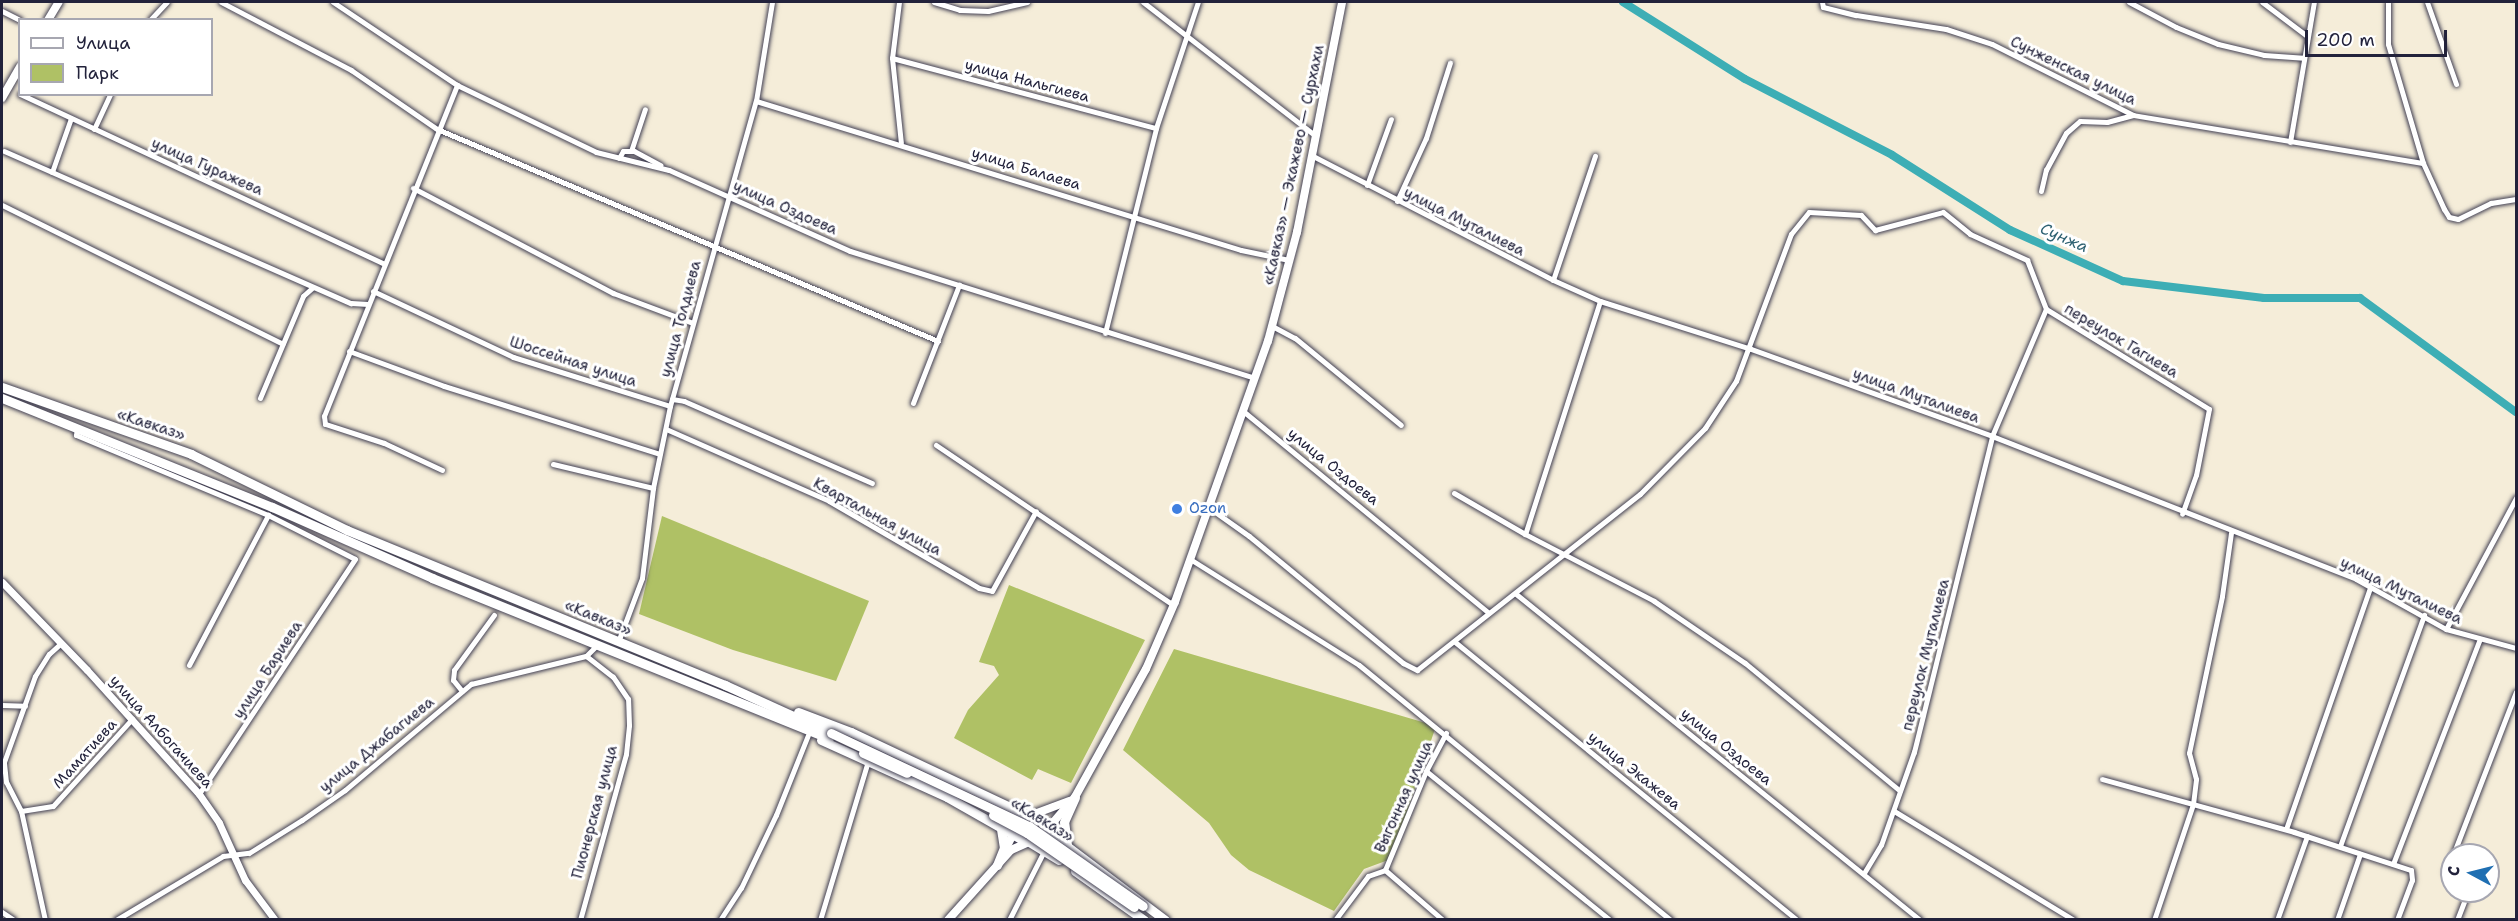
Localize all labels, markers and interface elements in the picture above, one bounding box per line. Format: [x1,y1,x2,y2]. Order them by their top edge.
legend [18,18,213,96]
scale bar [2308,18,2450,56]
text: 200 m [2316,28,2375,52]
text: Улица [76,31,130,55]
street label: Сунженская улица [2007,33,2139,109]
street label: «Кавказ» — Экажево — Сурхахи [1260,43,1328,287]
street label: улица Нальгиева [963,56,1091,106]
text: Парк [76,61,119,85]
street label: улица Гуражева [149,134,265,200]
street label: улица Балаева [969,144,1083,194]
street label: улица Оздоева [730,177,840,239]
street label: улица Муталиева [1401,184,1527,260]
water label: Сунжа [2037,219,2091,257]
street label: улица Толдиева [657,259,705,379]
street label: переулок Гагиева [2061,300,2181,382]
street label: Шоссейная улица [507,333,639,391]
street label: улица Муталиева [1850,365,1982,427]
street label: «Кавказ» [115,406,187,444]
street label: улица Оздоева [1284,425,1382,509]
street label: Квартальная улица [810,474,944,560]
place label: Ozon [1189,500,1226,518]
marker: Ozon [1170,502,1184,516]
street label: улица Муталиева [2337,554,2465,628]
street label: переулок Муталиева [1898,577,1954,733]
street label: «Кавказ» [562,596,634,640]
street label: улица Бариева [230,618,306,722]
street label: улица Албогачиева [106,672,216,792]
street label: улица Джабагиева [316,693,438,797]
street label: улица Оздоева [1677,705,1775,789]
street label: Маматиева [49,716,121,792]
street label: улица Экажева [1584,728,1684,814]
street label: Выгонная улица [1371,738,1437,856]
street label: Пионерская улица [569,743,621,881]
street label: «Кавказ» [1007,794,1077,846]
north arrow [2440,843,2500,903]
text: С [2443,865,2465,877]

